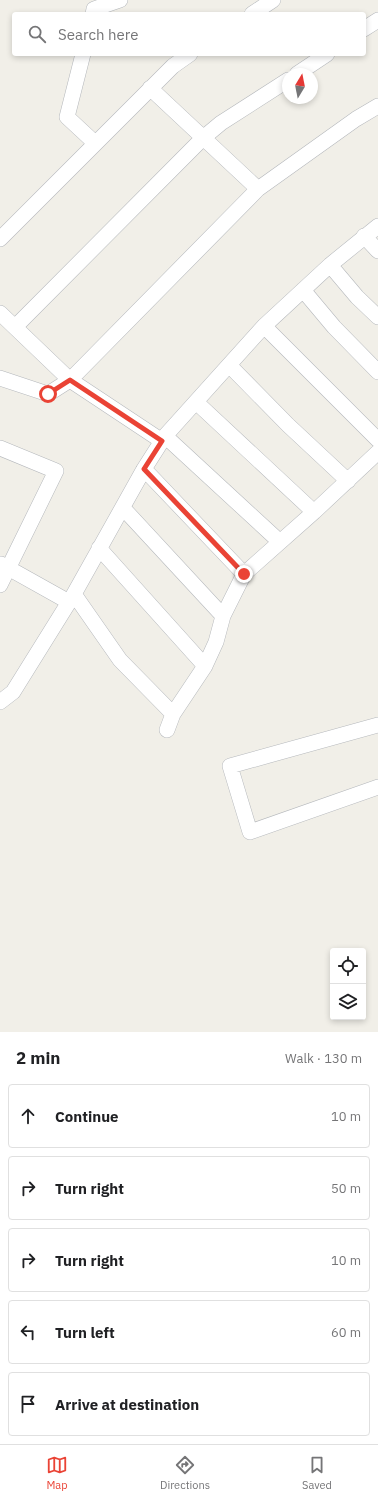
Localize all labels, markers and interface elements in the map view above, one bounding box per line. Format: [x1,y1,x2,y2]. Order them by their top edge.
search box [12,12,366,56]
icon: search [26,23,48,45]
text: Search here [58,25,138,44]
north arrow [282,68,318,104]
route start [39,385,57,403]
route end [235,565,253,583]
map controls [330,948,366,1020]
button: locate [330,948,366,984]
button: layers [330,984,366,1020]
text: 2 min [16,1047,60,1069]
text: Walk · 130 m [285,1050,362,1067]
icon: ahead [17,1105,39,1127]
text: Continue [55,1107,119,1126]
text: 10 m [331,1108,361,1125]
icon: right [17,1177,39,1199]
text: Turn right [55,1179,124,1198]
text: 50 m [331,1180,361,1197]
icon: right [17,1249,39,1271]
text: Turn right [55,1251,124,1270]
text: 10 m [331,1252,361,1269]
icon: left [17,1321,39,1343]
text: Turn left [55,1323,115,1342]
text: 60 m [331,1324,361,1341]
icon: arrive [17,1393,39,1415]
text: Arrive at destination [55,1395,199,1414]
tab: Map [46,1454,68,1492]
tab: Directions [160,1454,210,1492]
tab: Saved [302,1454,332,1492]

